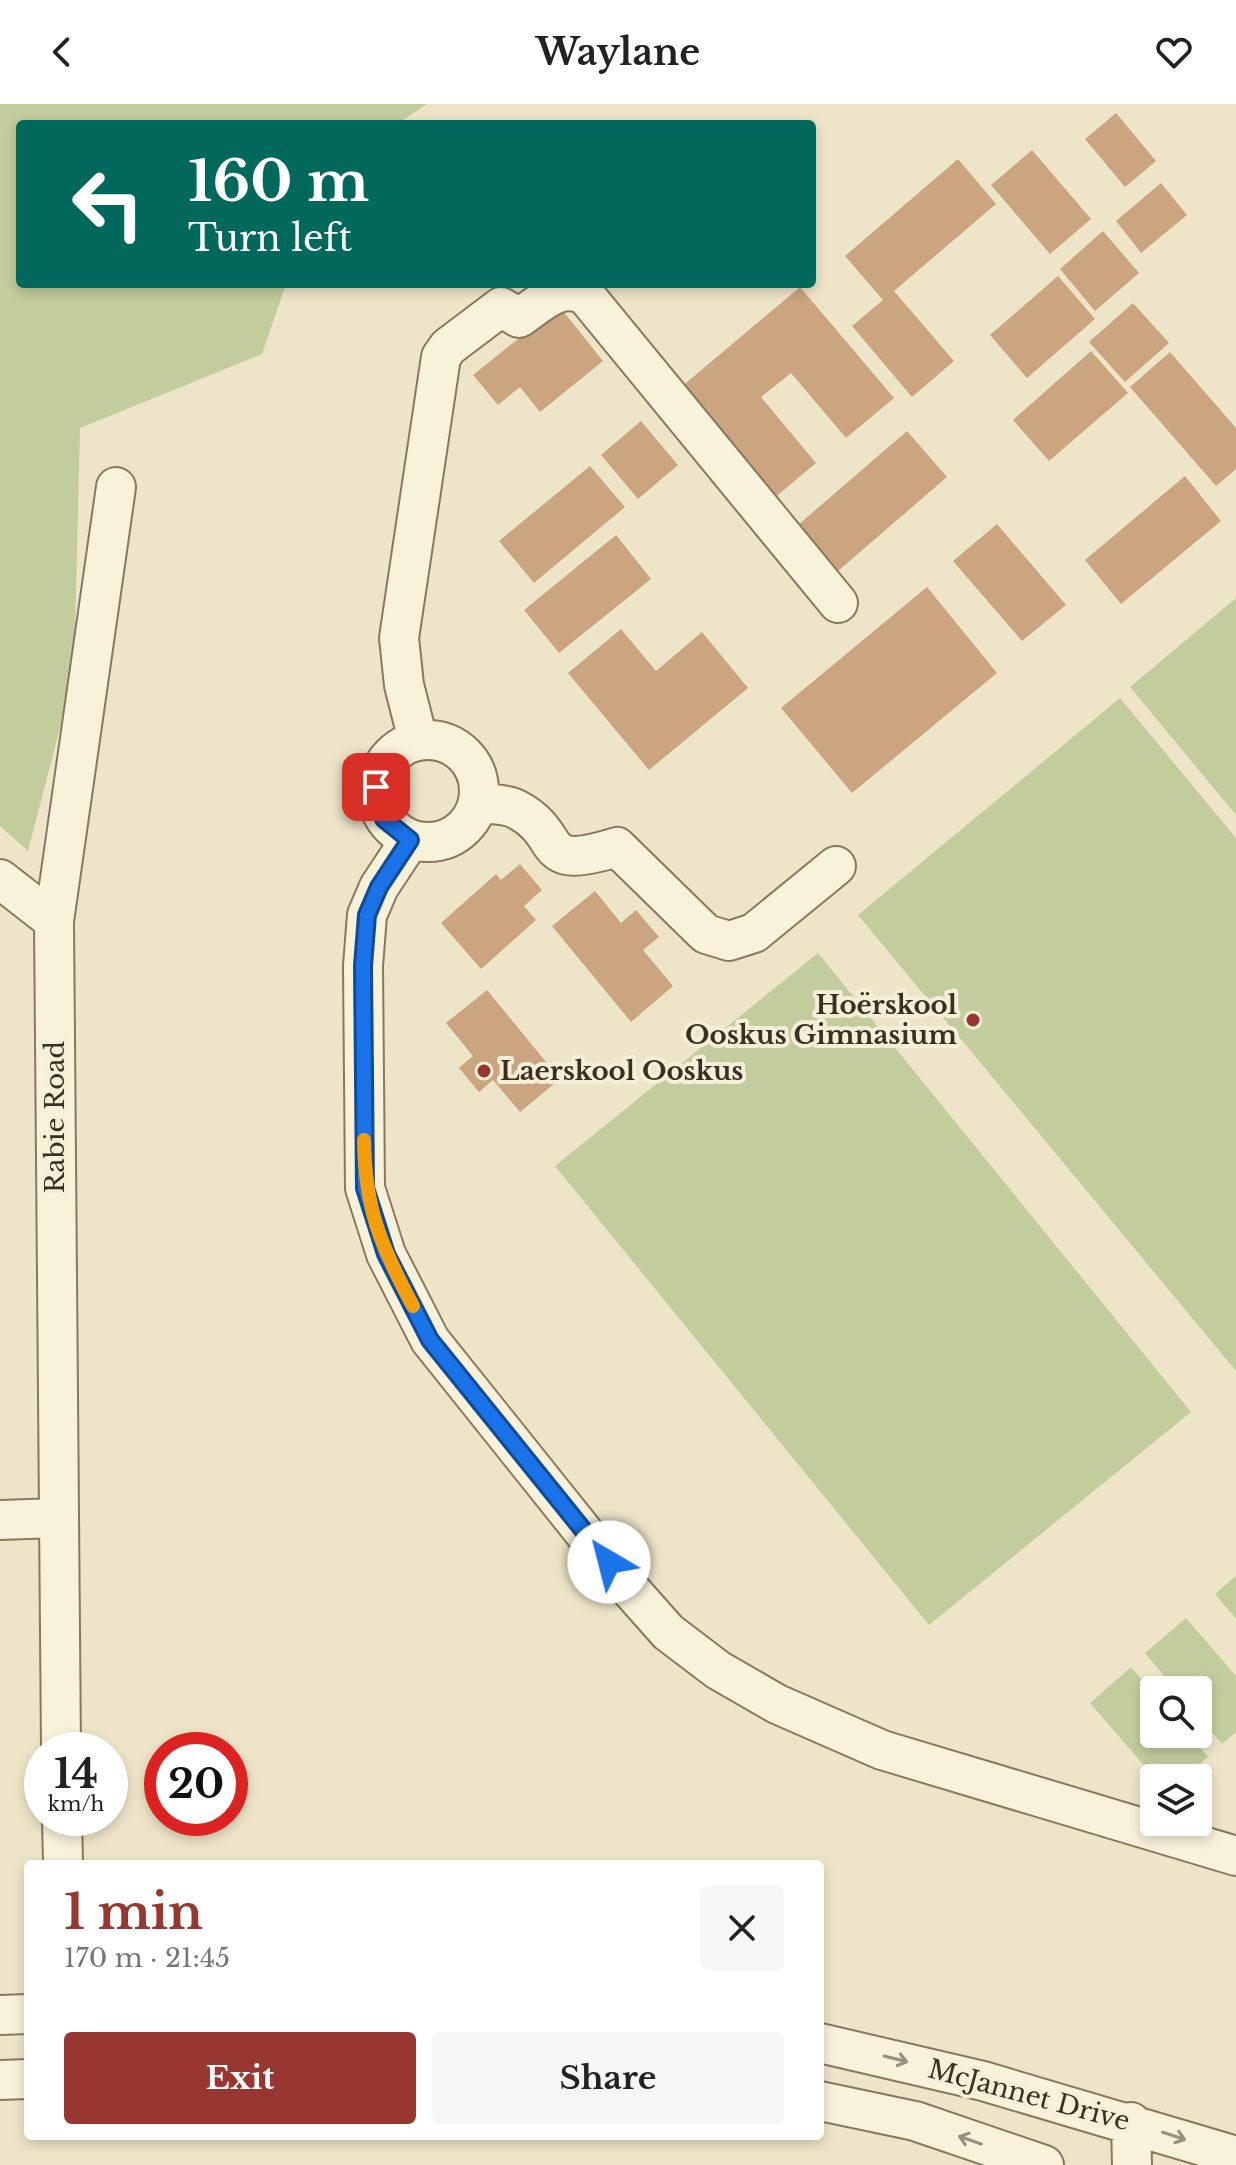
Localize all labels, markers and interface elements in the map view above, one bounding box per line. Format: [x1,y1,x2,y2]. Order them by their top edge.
icon: back [40,30,84,74]
text: Waylane [536,30,700,75]
icon: heart [1152,30,1196,74]
text: 160 m [188,147,369,216]
icon: left [56,152,160,256]
text: Turn left [188,216,352,261]
pin [342,753,410,821]
icon: arrive [354,765,398,809]
place label: Hoërskool Ooskus Gimnasium [685,989,957,1051]
marker: Hoërskool Ooskus Gimnasium [964,1011,982,1029]
street label: Rabie Road [39,1041,71,1193]
place label: Laerskool Ooskus [500,1055,744,1087]
marker: Laerskool Ooskus [475,1062,493,1080]
position arrow [567,1520,651,1604]
map controls [1140,1676,1212,1836]
button: search [1140,1676,1212,1748]
speed limit sign: 20 [144,1732,248,1836]
text: 14 [54,1749,98,1799]
button: layers [1140,1764,1212,1836]
text: km/h [48,1792,104,1816]
text: 1 min [64,1882,203,1942]
button: close [700,1886,784,1970]
text: 170 m · 21:45 [64,1942,230,1974]
button: Exit [64,2032,416,2124]
button: Share [432,2032,784,2124]
one-way arrow [883,2053,909,2068]
street label: McJannet Drive [925,2053,1133,2137]
one-way arrow [1160,2129,1186,2144]
one-way arrow [958,2131,983,2146]

